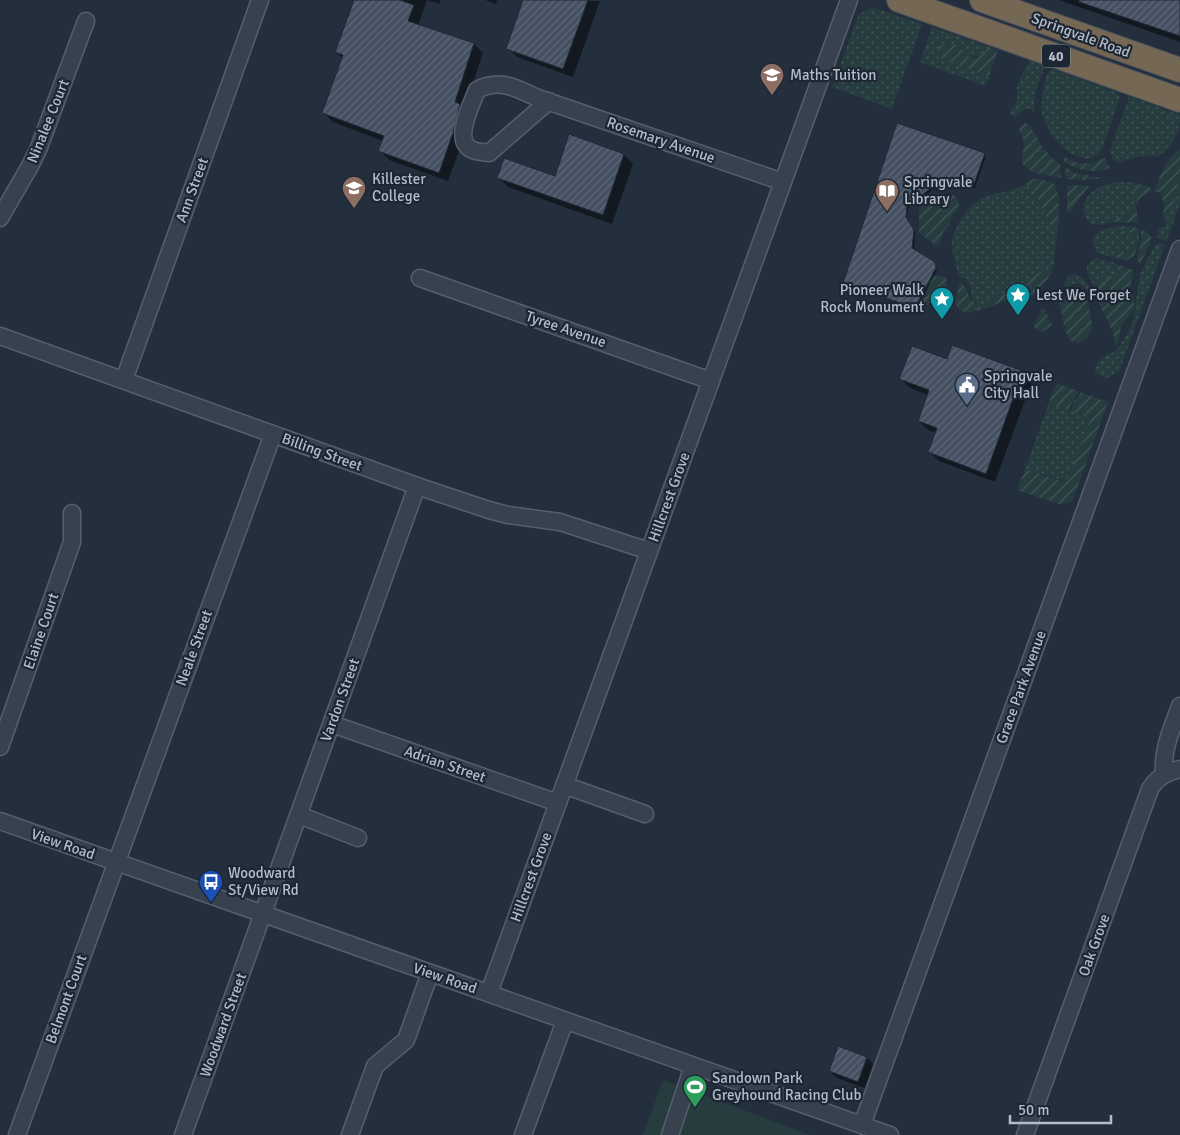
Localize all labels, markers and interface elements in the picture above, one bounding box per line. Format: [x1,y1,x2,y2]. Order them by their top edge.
street label: Springvale Road [1029,9,1133,61]
road number: 40 [1042,44,1070,68]
school or university icon: Maths Tuition [759,62,785,96]
place label: Maths Tuition [790,66,877,84]
street label: Ninalee Court [23,77,73,165]
street label: Rosemary Avenue [604,113,718,167]
street label: Ann Street [172,155,212,225]
place label: Killester College [372,170,426,205]
place label: Springvale Library [904,173,972,208]
school or university icon: Killester College [341,175,367,209]
library icon: Springvale Library [874,178,900,212]
place label: Pioneer Walk Rock Monument [820,281,924,316]
place icon: Lest We Forget [1005,282,1031,316]
place icon: Pioneer Walk Rock Monument [929,286,955,320]
place label: Lest We Forget [1036,286,1130,304]
street label: Tyree Avenue [523,307,609,351]
place label: Springvale City Hall [984,367,1052,402]
public building icon: Springvale City Hall [954,372,980,406]
street label: Billing Street [279,429,365,475]
street label: Hillcrest Grove [644,450,694,544]
street label: Elaine Court [20,590,62,672]
street label: Neale Street [172,608,216,688]
street label: Grace Park Avenue [992,628,1050,746]
street label: Vardon Street [317,656,363,744]
street label: Adrian Street [402,742,488,786]
street label: View Road [29,825,97,863]
street label: Hillcrest Grove [506,830,556,924]
place label: Woodward St/View Rd [228,864,299,899]
bus stop icon: Woodward St/View Rd [198,869,224,903]
street label: Oak Grove [1074,911,1114,979]
street label: Belmont Court [42,952,90,1046]
street label: View Road [411,959,479,997]
street label: Woodward Street [196,970,250,1080]
place label: Sandown Park Greyhound Racing Club [712,1069,861,1104]
sports icon: Sandown Park Greyhound Racing Club [682,1074,708,1108]
scale bar [1010,1092,1111,1124]
text: 50 m [1018,1101,1049,1119]

